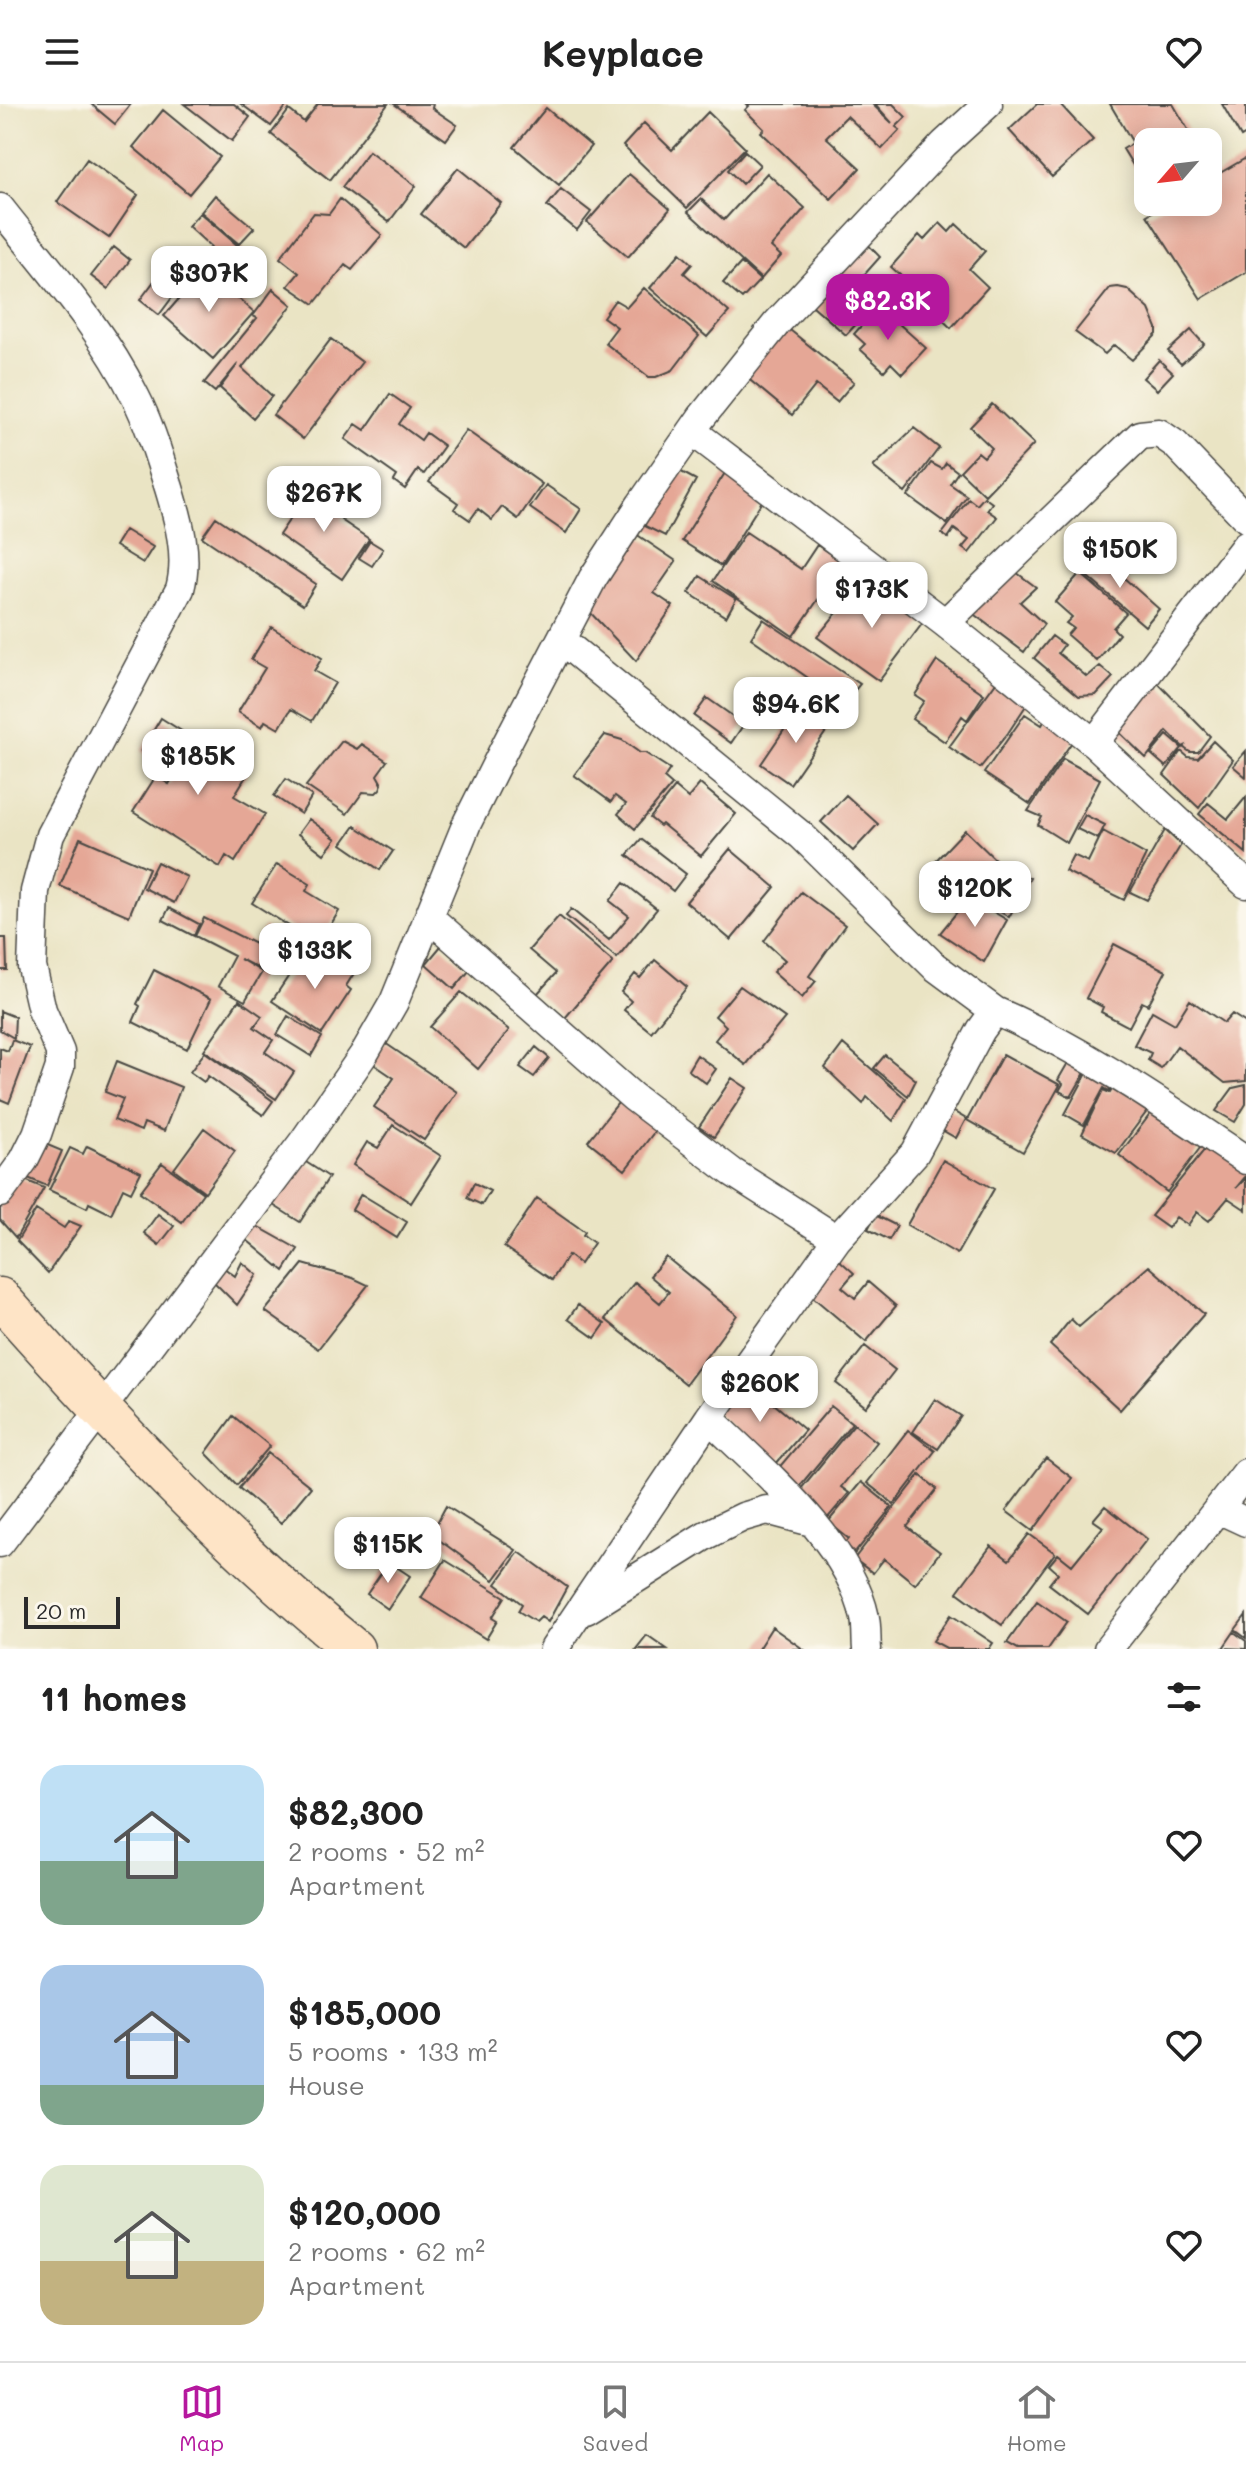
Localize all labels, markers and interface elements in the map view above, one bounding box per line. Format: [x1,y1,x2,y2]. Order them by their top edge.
text: Keyplace [542,29,704,76]
icon: menu [40,30,84,74]
icon: heart [1162,30,1206,74]
north arrow [1134,128,1222,216]
map controls [1134,128,1222,216]
pin: $307K [153,246,265,314]
text: $307K [169,255,249,289]
pin: $82.3K [823,274,953,342]
text: $82.3K [844,283,932,317]
pin: $267K [268,466,380,534]
text: $267K [285,475,363,509]
pin: $150K [1064,522,1176,590]
text: $150K [1082,531,1158,565]
pin: $173K [816,562,928,630]
text: $173K [835,571,909,605]
pin: $94.6K [731,677,861,745]
text: $94.6K [751,686,841,720]
pin: $185K [142,729,254,797]
text: $185K [160,738,236,772]
pin: $120K [919,861,1031,929]
text: $120K [937,870,1013,904]
pin: $133K [259,923,371,991]
text: $133K [277,932,353,966]
pin: $260K [704,1356,816,1424]
text: $260K [720,1365,800,1399]
pin: $115K [332,1517,444,1585]
text: $115K [352,1526,424,1560]
scale bar [24,1593,120,1629]
text: 20 m [36,1596,86,1625]
text: 11 homes [40,1675,187,1720]
icon: filters [1162,1675,1206,1719]
text: $82,300 [288,1789,424,1834]
icon: home [104,1797,200,1893]
icon: heart [1162,1823,1206,1867]
text: 2 rooms · 52 m² [288,1834,485,1868]
text: Apartment [288,1868,425,1902]
text: $185,000 [288,1989,441,2034]
icon: home [104,1997,200,2093]
icon: heart [1162,2023,1206,2067]
text: 5 rooms · 133 m² [288,2034,498,2068]
text: House [288,2068,365,2102]
text: $120,000 [288,2189,441,2234]
icon: home [104,2197,200,2293]
icon: heart [1162,2223,1206,2267]
text: 2 rooms · 62 m² [288,2234,485,2268]
text: Apartment [288,2268,425,2302]
tab: Map [179,2380,224,2457]
tab: Saved [583,2380,648,2457]
tab: Home [1007,2380,1067,2457]

